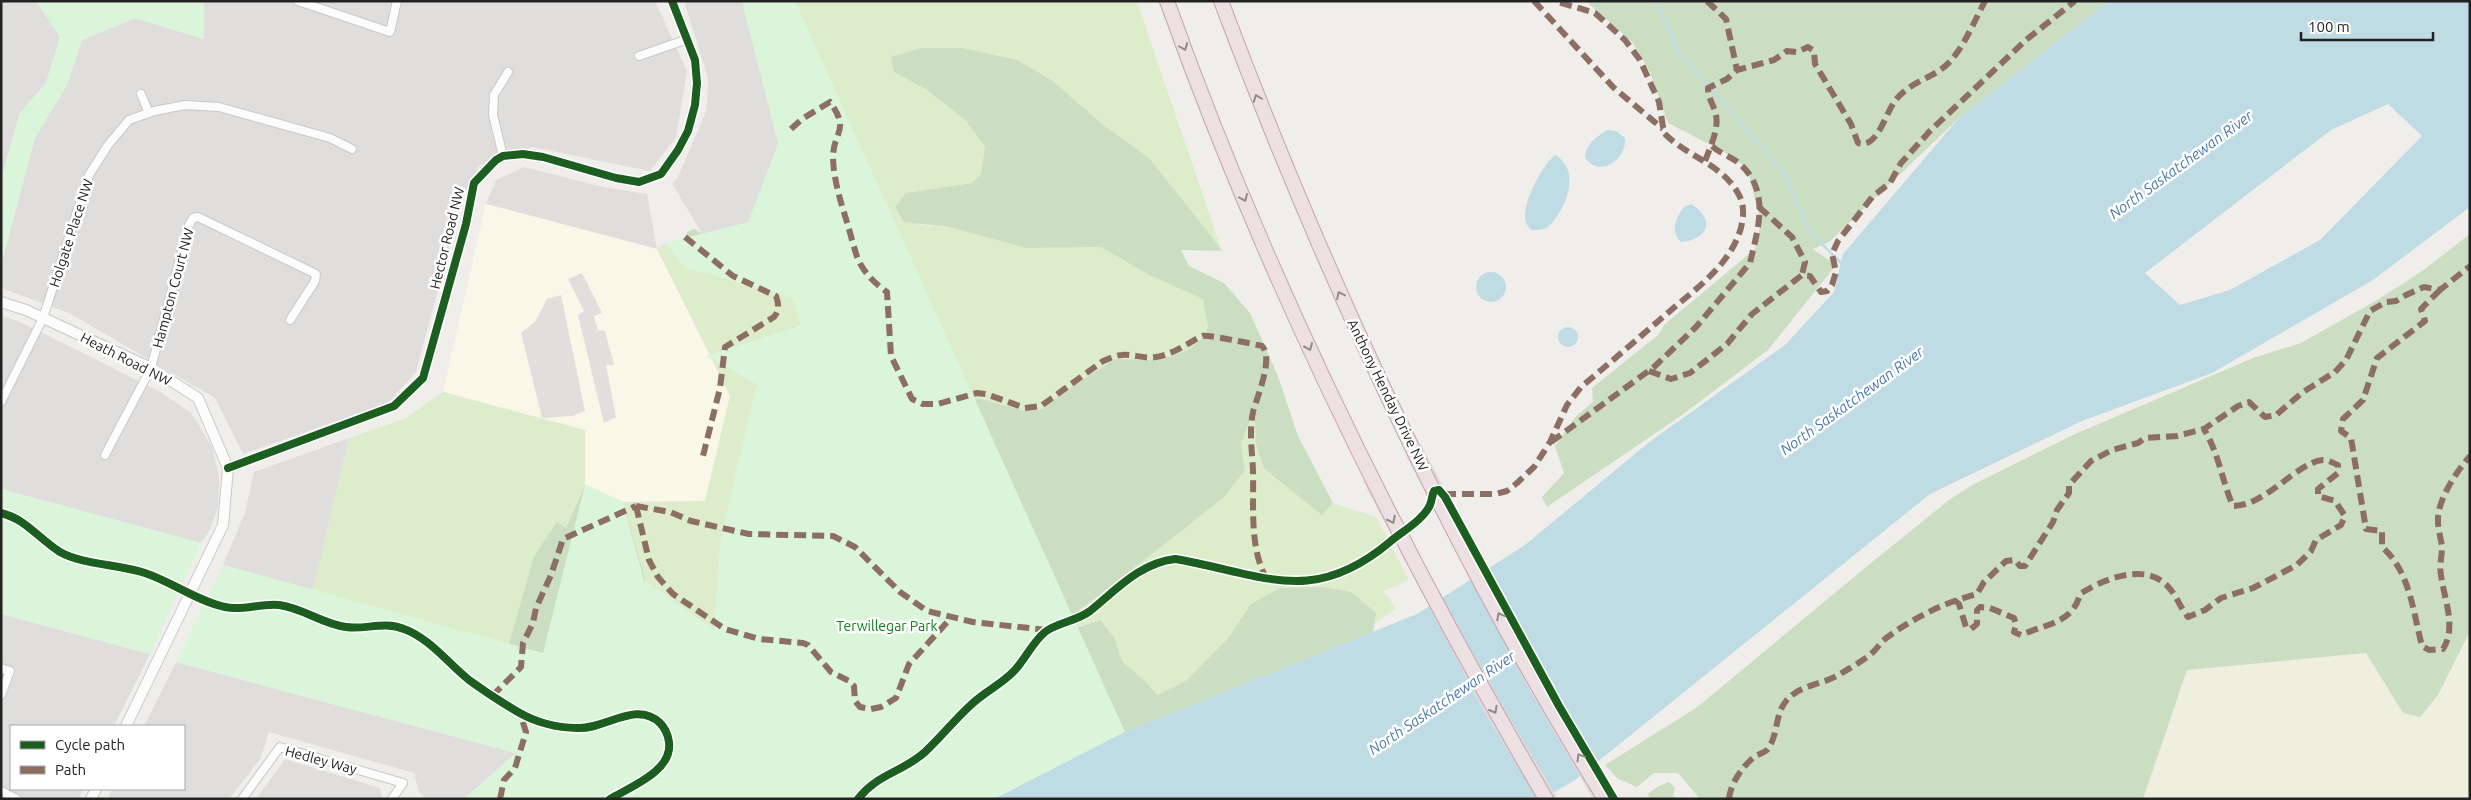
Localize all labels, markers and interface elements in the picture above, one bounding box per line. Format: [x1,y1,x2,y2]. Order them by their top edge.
scale bar [2301,10,2434,42]
text: 100 m [2308,18,2350,35]
one-way arrow [1178,42,1188,51]
one-way arrow [1253,95,1263,103]
water label: North Saskatchewan River [2106,106,2257,222]
street label: Holgate Place NW [46,177,96,289]
street label: Hector Road NW [427,185,467,291]
one-way arrow [1238,193,1248,202]
street label: Hampton Court NW [149,226,197,350]
one-way arrow [1336,291,1346,300]
street label: Anthony Henday Drive NW [1344,317,1432,473]
street label: Heath Road NW [78,329,174,389]
one-way arrow [1302,342,1313,351]
water label: North Saskatchewan River [1777,342,1928,458]
one-way arrow [1386,515,1396,524]
one-way arrow [1496,612,1506,621]
park label: Terwillegar Park [836,618,938,634]
water label: North Saskatchewan River [1365,646,1519,758]
one-way arrow [1488,704,1498,713]
legend [10,725,185,790]
text: Cycle path [55,736,125,753]
street label: Hedley Way [283,743,359,777]
one-way arrow [1577,753,1587,762]
text: Path [55,761,86,778]

